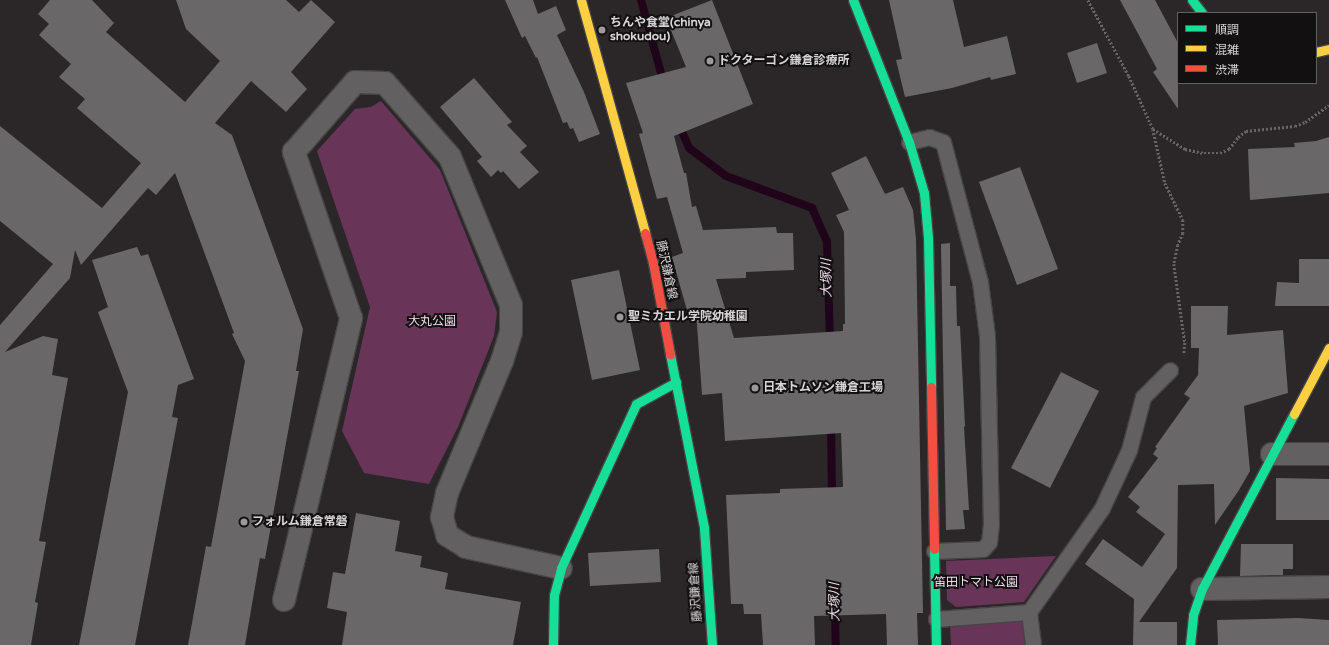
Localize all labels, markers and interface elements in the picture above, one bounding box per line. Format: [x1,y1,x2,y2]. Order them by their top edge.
legend [1177,12,1317,84]
place label: ちんや食堂(chinya shokudou) [610,16,710,44]
text: 順調 [1215,23,1239,37]
marker: ちんや食堂(chinya shokudou) [597,25,607,35]
text: 混雑 [1215,43,1239,57]
place label: ドクターゴン鎌倉診療所 [718,54,850,68]
marker: ドクターゴン鎌倉診療所 [705,56,715,66]
text: 渋滞 [1215,63,1239,77]
street label: 藤沢鎌倉線 [653,239,679,301]
water label: 大塚川 [819,258,835,298]
place label: 聖ミカエル学院幼稚園 [628,310,748,324]
marker: 聖ミカエル学院幼稚園 [615,312,625,322]
park label: 大丸公園 [408,315,456,329]
place label: 日本トムソン鎌倉工場 [763,381,883,395]
marker: 日本トムソン鎌倉工場 [750,383,760,393]
place label: フォルム鎌倉常磐 [252,515,348,529]
marker: フォルム鎌倉常磐 [239,517,249,527]
street label: 藤沢鎌倉線 [687,562,705,622]
park label: 笛田トマト公園 [934,576,1018,590]
water label: 大塚川 [827,582,843,622]

